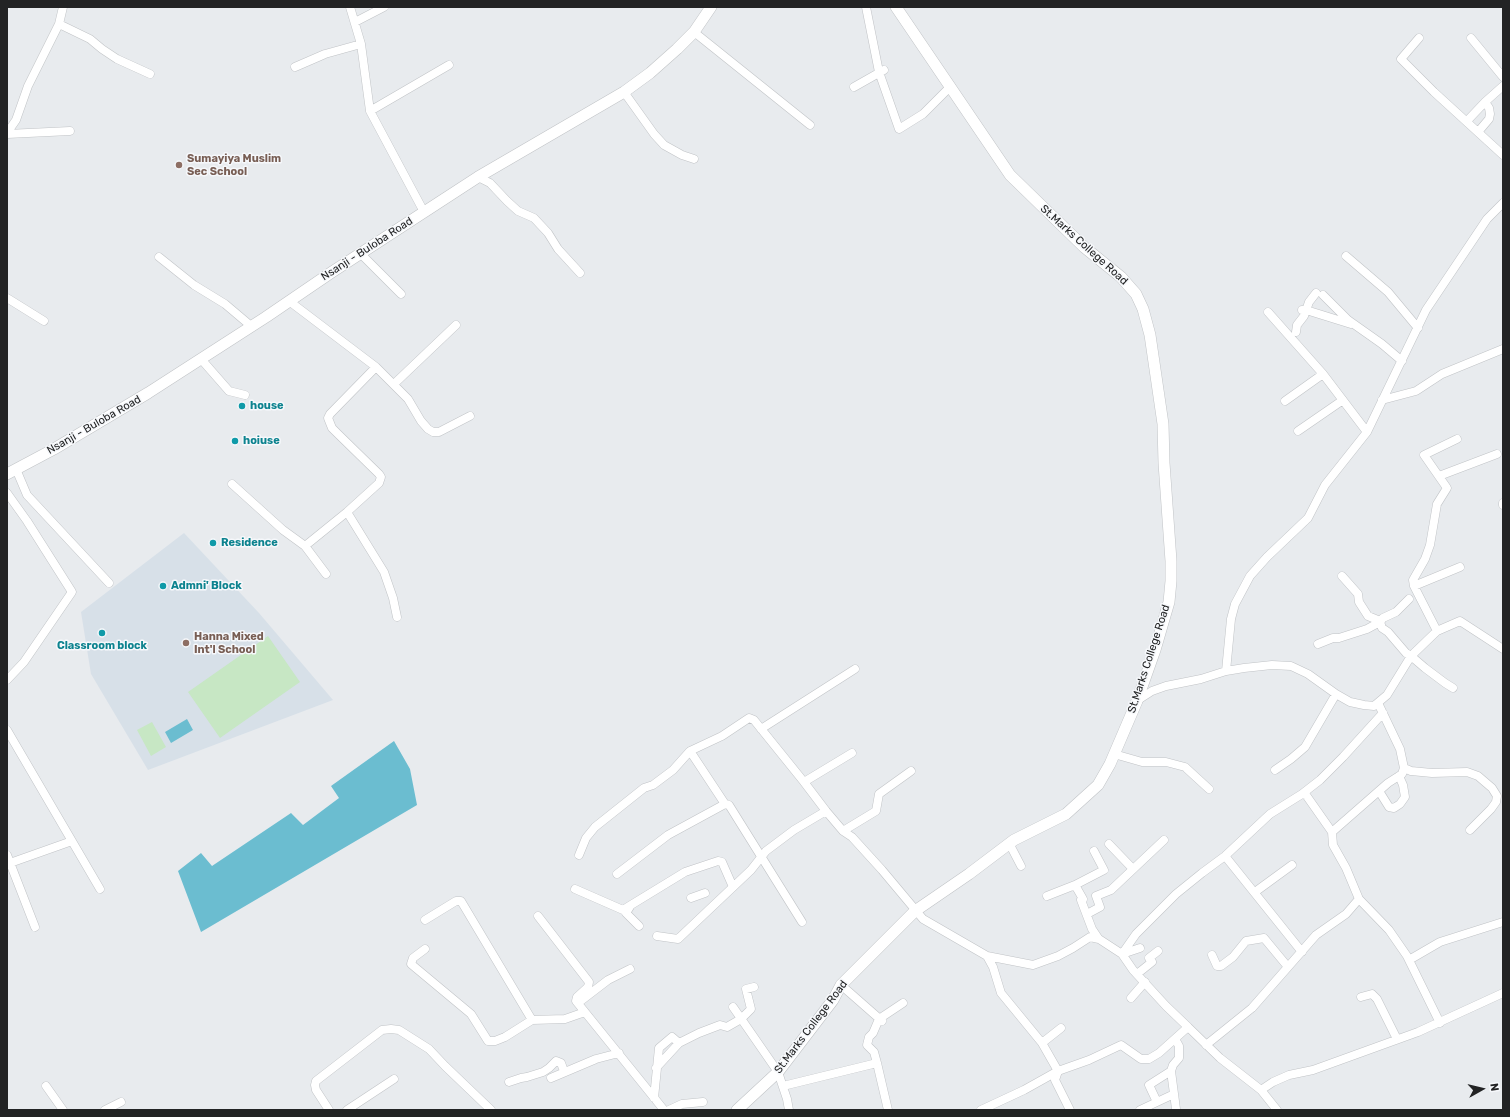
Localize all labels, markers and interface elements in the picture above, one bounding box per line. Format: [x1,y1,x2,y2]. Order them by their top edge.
place label: Sumayiya Muslim Sec School [187,152,281,178]
marker: Sumayiya Muslim Sec School [174,160,184,170]
street label: St.Marks College Road [1037,202,1131,288]
street label: Nsanji - Buloba Road [319,214,415,284]
street label: Nsanji - Buloba Road [45,393,143,457]
place label: house [250,399,284,413]
marker: house [237,401,247,411]
place label: hoiuse [243,434,280,448]
marker: hoiuse [230,436,240,446]
place label: Residence [221,536,278,550]
marker: Residence [208,538,218,548]
place label: Admni' Block [171,579,242,593]
marker: Admni' Block [158,581,168,591]
street label: St.Marks College Road [1125,603,1173,715]
marker: Classroom block [97,628,107,638]
place label: Hanna Mixed Int'l School [194,630,264,656]
marker: Hanna Mixed Int'l School [181,638,191,648]
place label: Classroom block [57,639,147,653]
street label: St.Marks College Road [772,978,850,1076]
north arrow [1462,1069,1502,1109]
text: N [1487,1082,1501,1092]

